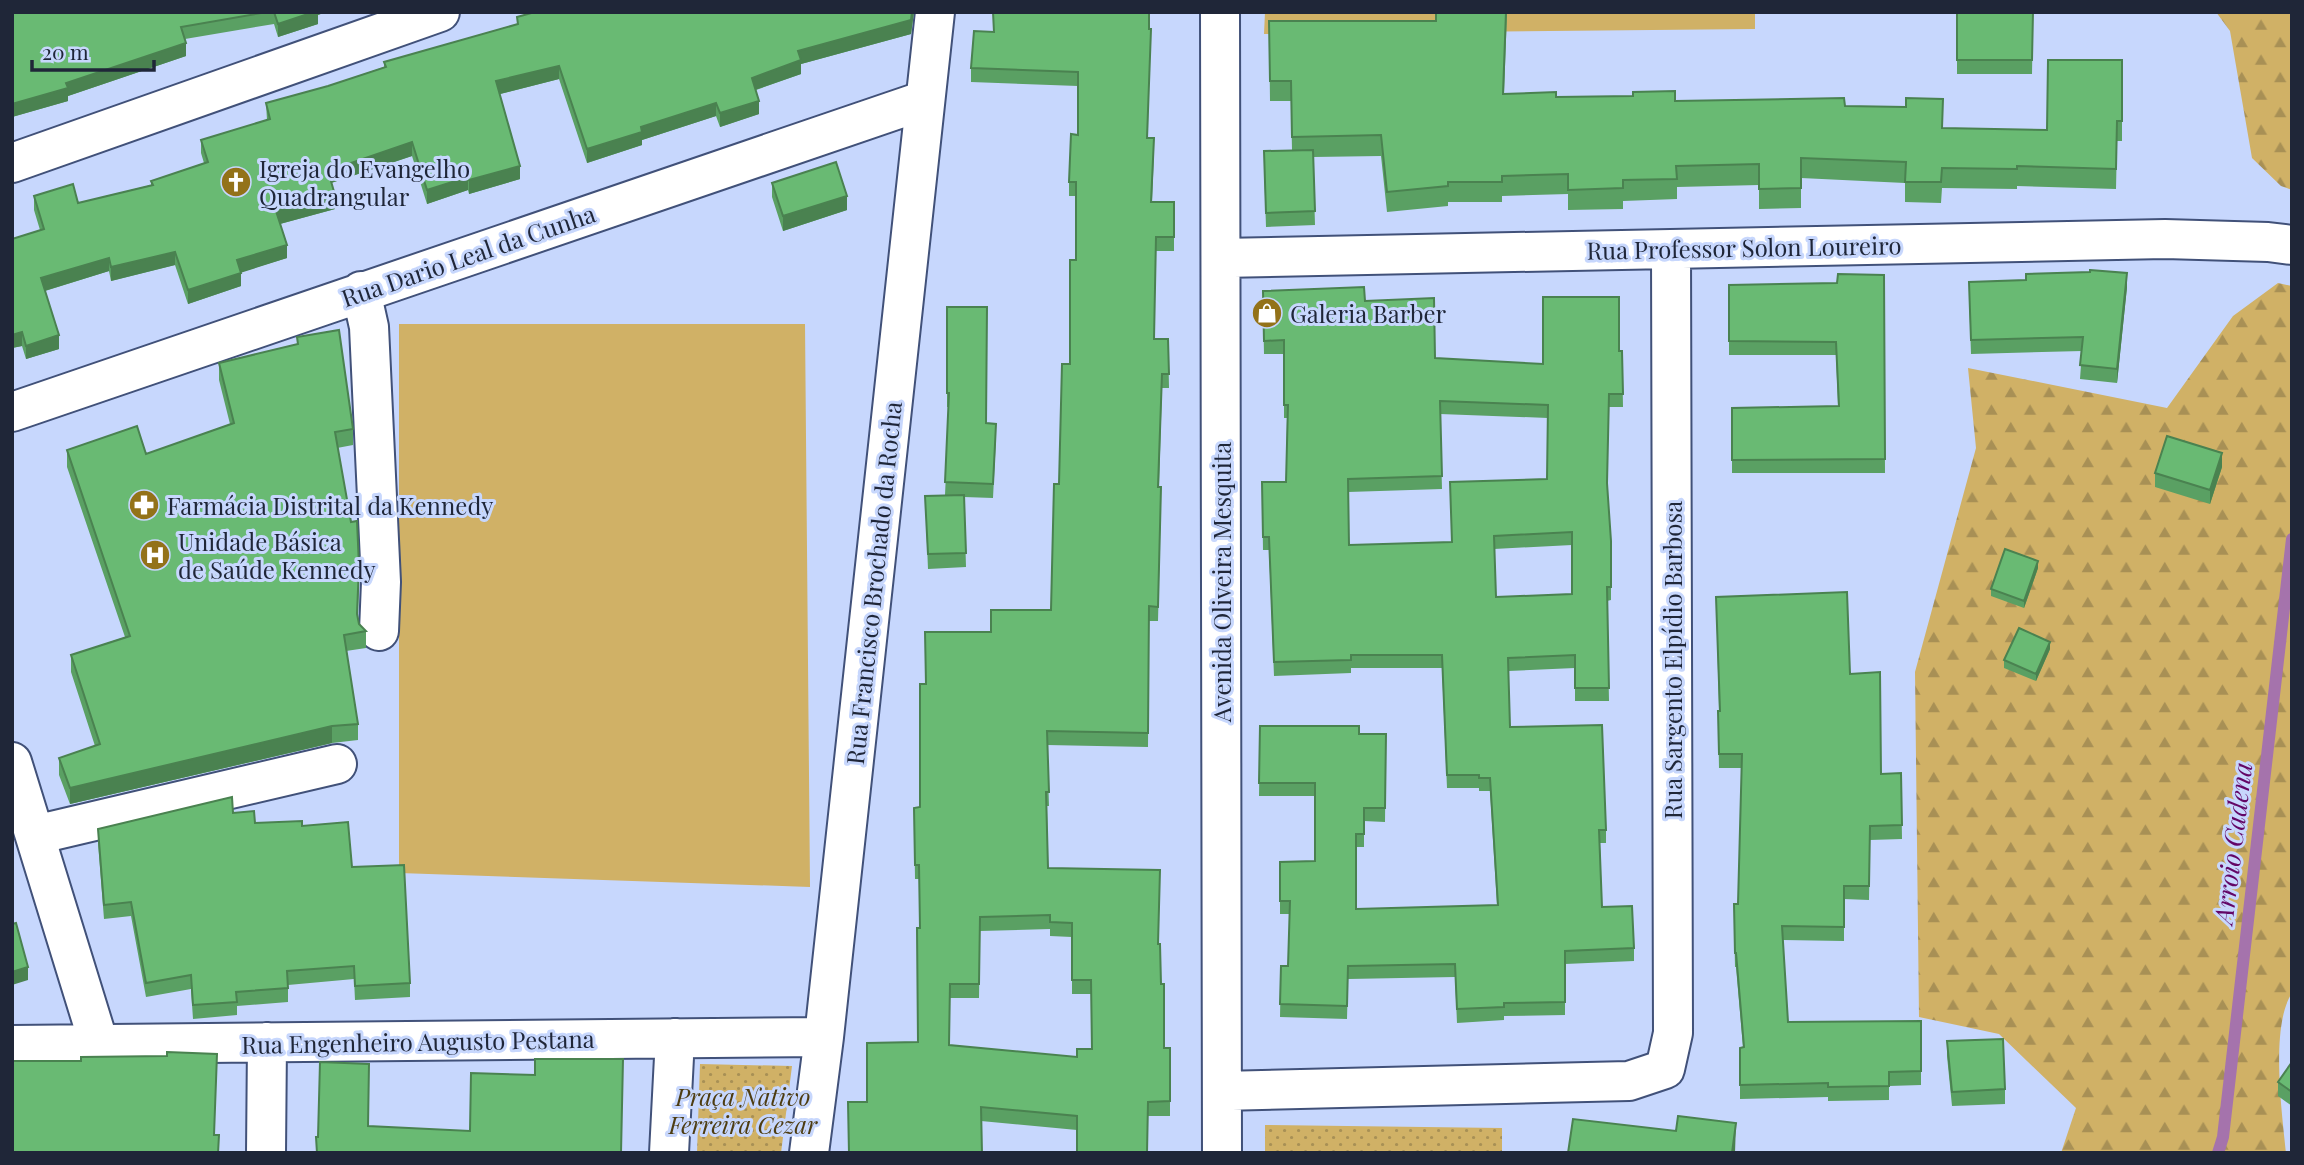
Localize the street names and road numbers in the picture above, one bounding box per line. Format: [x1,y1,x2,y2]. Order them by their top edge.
street label: Rua Dario Leal da Cunha [337,196,599,314]
street label: Rua Professor Solon Loureiro [1586,228,1902,266]
street label: Rua Francisco Brochado da Rocha [838,400,908,766]
street label: Avenida Oliveira Mesquita [1205,442,1237,723]
street label: Rua Sargento Elpídio Barbosa [1656,501,1688,819]
street label: Rua Engenheiro Augusto Pestana [241,1022,595,1060]

